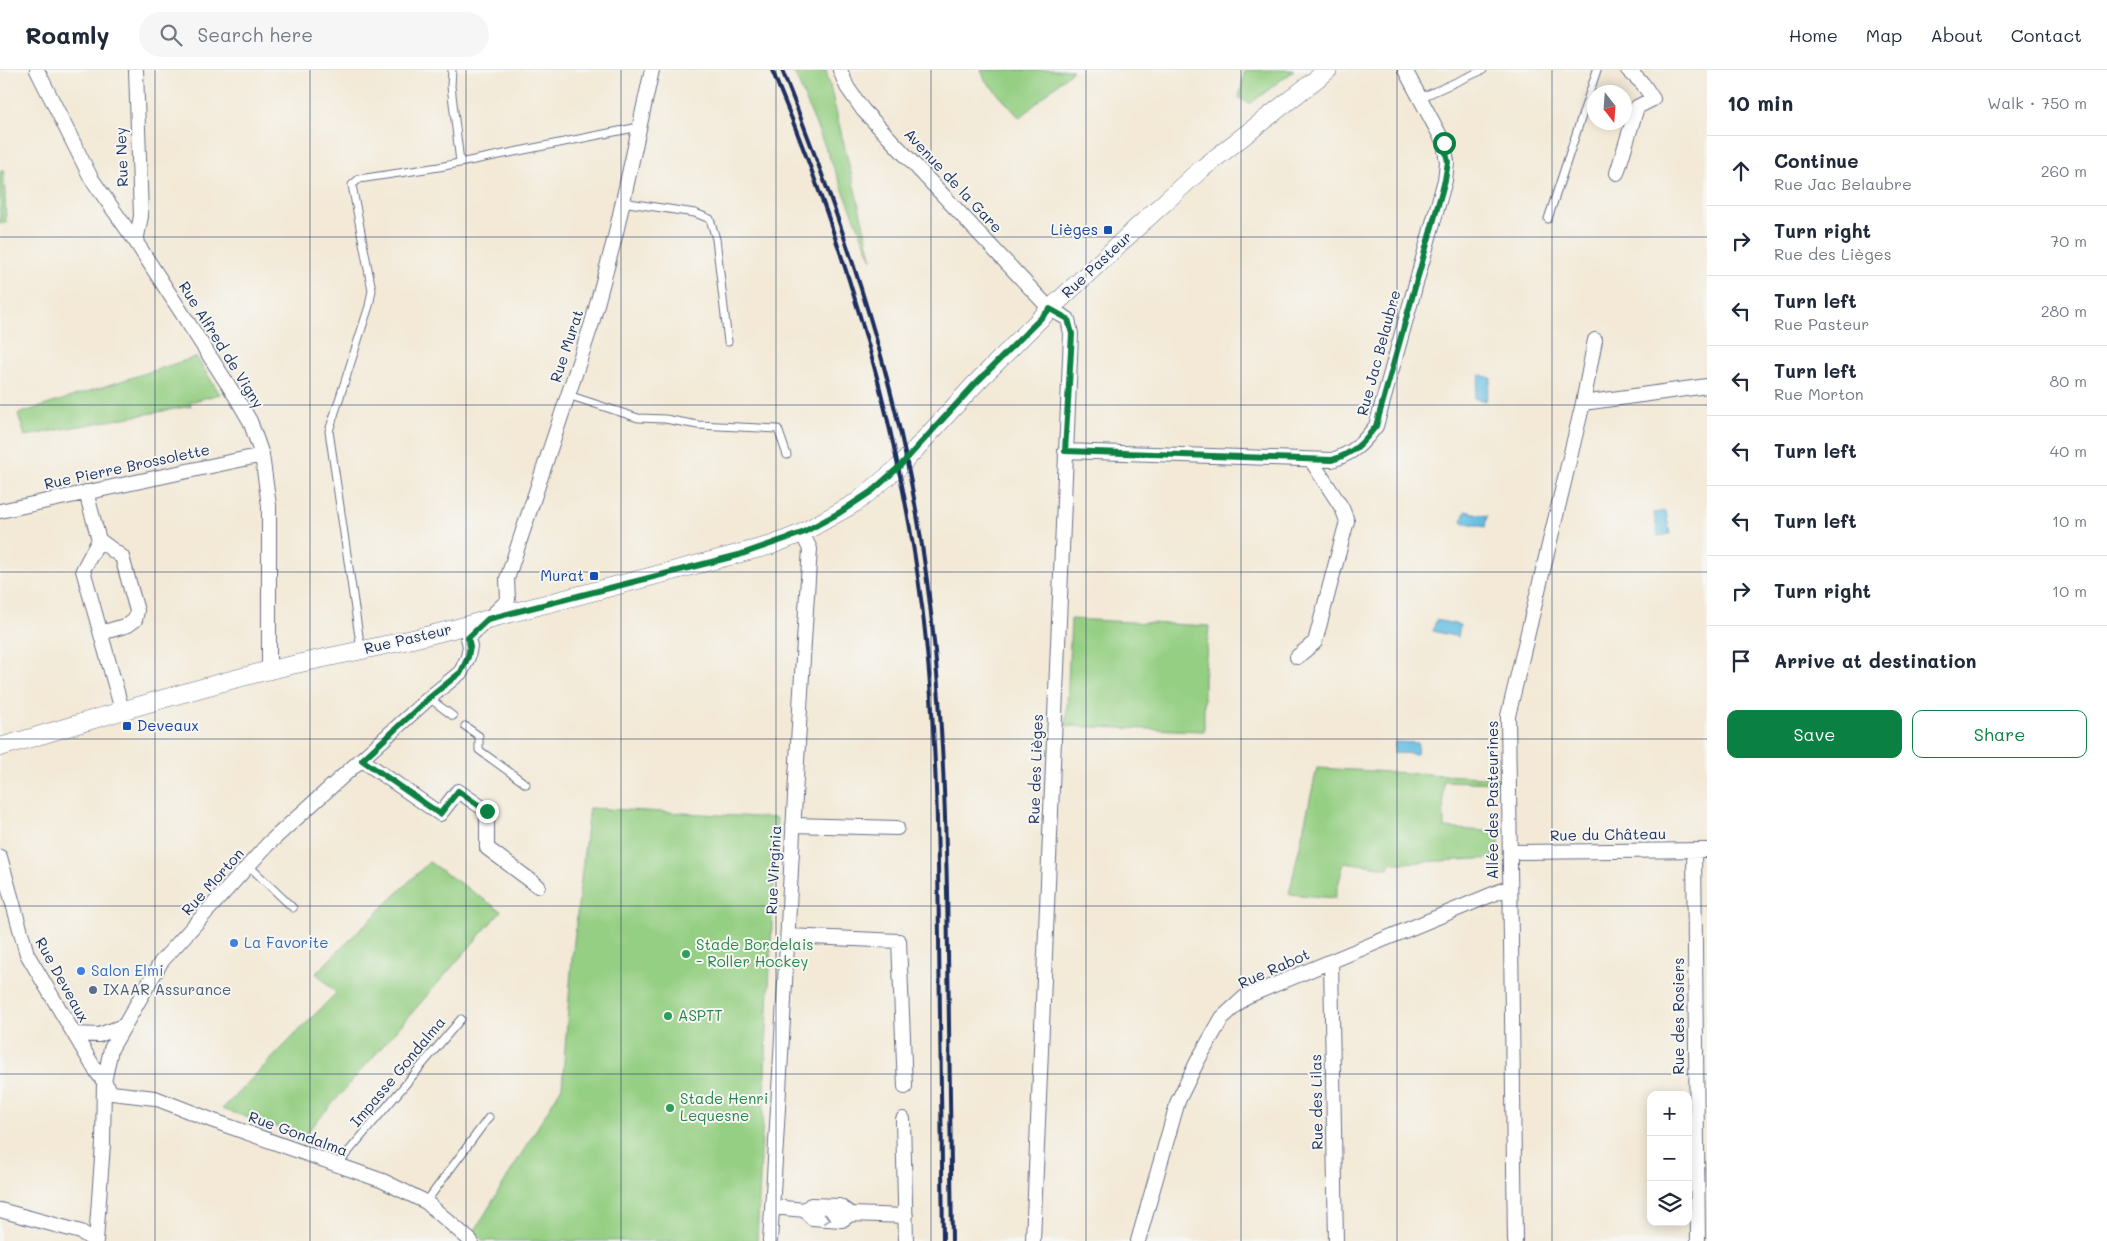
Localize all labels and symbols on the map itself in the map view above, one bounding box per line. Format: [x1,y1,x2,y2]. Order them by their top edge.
north arrow [1587,85,1632,130]
street label: Avenue de la Gare [900,124,1007,237]
street label: Rue Ney [110,126,132,187]
route start [1433,132,1456,155]
place label: Lièges [1051,219,1098,239]
marker: Lièges [1102,224,1114,236]
street label: Rue Pasteur [1057,226,1136,302]
street label: Rue Alfred de Vigny [175,277,269,412]
street label: Rue Jac Belaubre [1352,288,1404,418]
street label: Rue Murat [545,307,587,385]
street label: Rue Pierre Brossolette [42,439,211,493]
place label: Murat [540,565,584,585]
marker: Murat [588,570,600,582]
street label: Rue Pasteur [362,618,454,658]
street label: Rue des Lièges [1023,714,1047,824]
place label: Deveaux [137,715,199,735]
marker: Deveaux [121,720,133,732]
street label: Allée des Pasteurines [1482,720,1502,880]
route end [476,800,499,823]
street label: Rue du Château [1550,823,1666,845]
street label: Rue Virginia [761,825,785,915]
street label: Rue Morton [177,843,248,919]
place label: La Favorite [244,932,329,952]
street label: Rue Deveaux [31,934,95,1026]
place label: Stade Bordelais - Roller Hockey [696,934,814,971]
marker: La Favorite [228,937,240,949]
street label: Rue Rabot [1235,944,1312,993]
marker: Stade Bordelais - Roller Hockey [680,948,692,960]
street label: Rue des Rosiers [1668,957,1688,1075]
place label: Salon Elmi [91,960,163,980]
marker: Salon Elmi [75,965,87,977]
place label: IXAAR Assurance [103,979,231,999]
marker: IXAAR Assurance [87,984,99,996]
place label: ASPTT [678,1005,723,1025]
marker: ASPTT [662,1010,674,1022]
street label: Impasse Gondalma [345,1012,449,1131]
street label: Rue des Lilas [1305,1054,1327,1150]
place label: Stade Henri Lequesne [680,1088,768,1125]
marker: Stade Henri Lequesne [664,1102,676,1114]
street label: Rue Gondalma [246,1106,351,1160]
one-way arrow [823,1214,831,1225]

